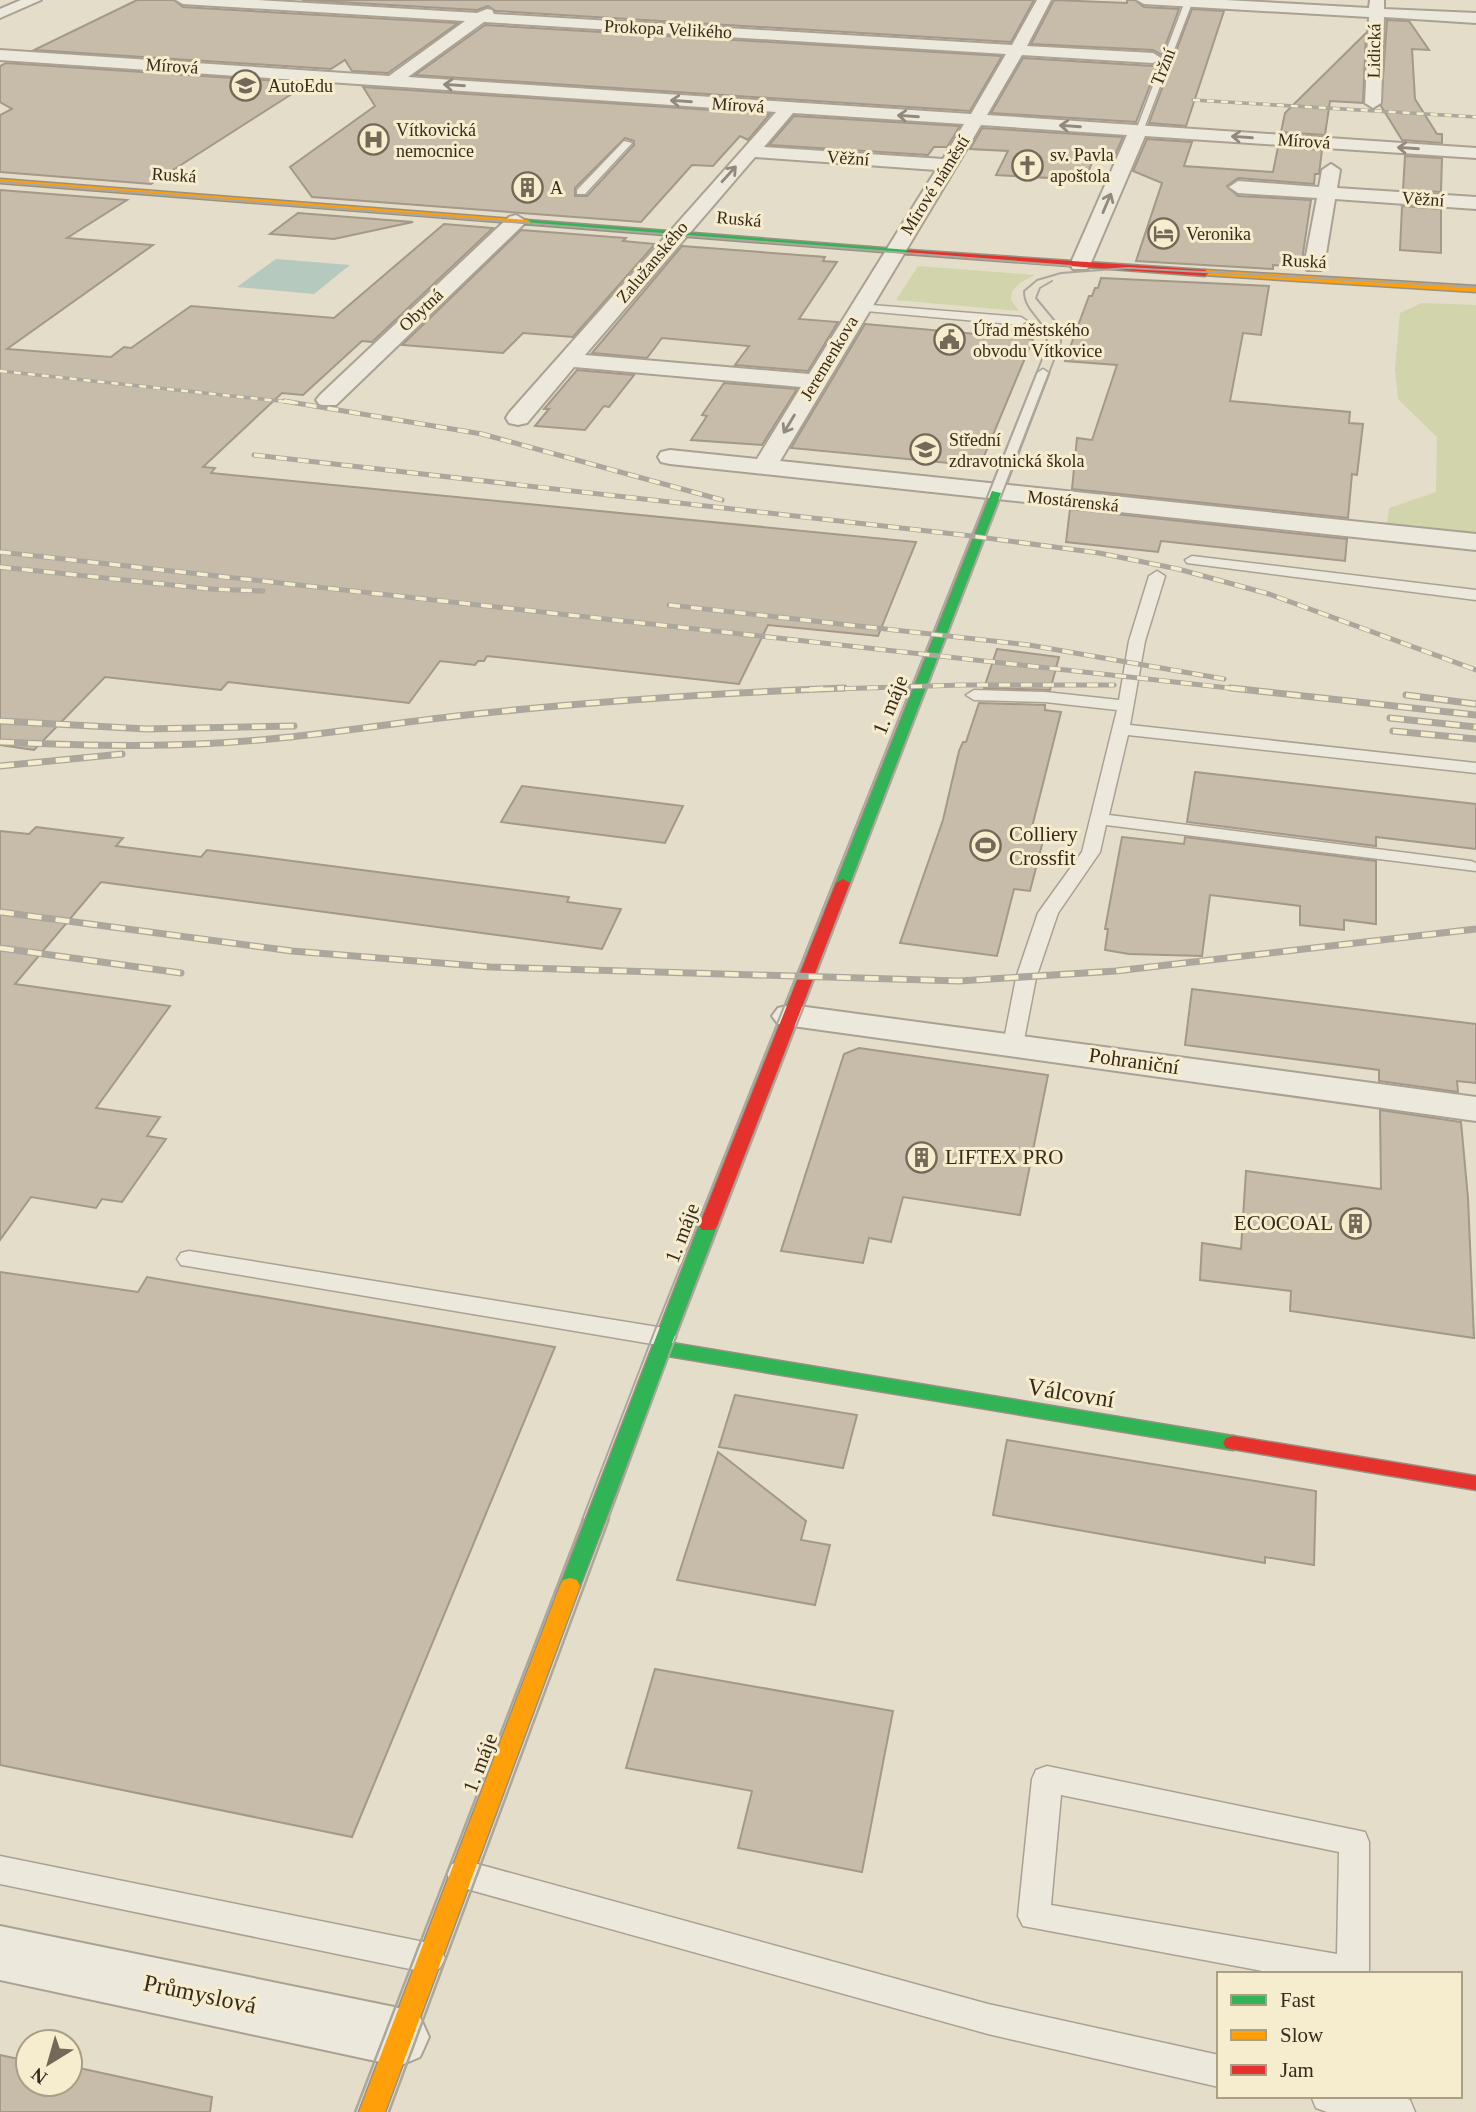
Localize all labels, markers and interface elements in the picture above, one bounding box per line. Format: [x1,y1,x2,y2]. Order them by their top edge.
street label: Prokopa Velikého [603,16,733,42]
street label: Lidická [1364,23,1384,79]
street label: Tržní [1147,45,1179,89]
street label: Mírová [145,54,199,78]
school or university icon: AutoEdu [228,69,262,103]
place label: AutoEdu [268,76,333,96]
one-way arrow [443,79,466,92]
street label: Mírová [711,93,765,117]
one-way arrow [670,94,693,107]
one-way arrow [897,109,920,122]
one-way arrow [1059,119,1082,132]
place label: Vítkovická nemocnice [396,120,476,161]
hospital icon: Vítkovická nemocnice [356,123,390,157]
street label: Mírová [1277,129,1331,153]
one-way arrow [1231,131,1254,144]
street label: Mírové náměstí [896,132,974,238]
one-way arrow [1397,141,1420,154]
place label: sv. Pavla apoštola [1050,145,1114,186]
street label: Věžní [826,147,870,169]
church icon: sv. Pavla apoštola [1010,148,1044,182]
street label: Ruská [151,163,197,187]
one-way arrow [721,165,737,183]
building icon: A [510,171,544,205]
place label: A [550,178,563,198]
street label: Věžní [1401,188,1445,210]
one-way arrow [1102,192,1115,214]
street label: Ruská [716,207,762,231]
street label: Zalužanského [612,217,692,307]
hotel icon: Veronika [1146,217,1180,251]
place label: Veronika [1186,224,1251,244]
street label: Ruská [1281,250,1327,272]
street label: Obytná [395,285,447,335]
street label: Jeremenkova [796,312,862,404]
place label: Úřad městského obvodu Vítkovice [973,319,1102,361]
public building icon: Úřad městského obvodu Vítkovice [933,323,967,357]
one-way arrow [782,414,796,434]
place label: Střední zdravotnická škola [949,430,1084,471]
school or university icon: Střední zdravotnická škola [909,433,943,467]
street label: Mostárenská [1026,486,1120,516]
street label: 1. máje [867,672,913,738]
place label: Colliery Crossfit [1009,822,1078,870]
sports icon: Colliery Crossfit [969,829,1003,863]
street label: Pohraniční [1087,1043,1181,1079]
building icon: LIFTEX PRO [905,1140,939,1174]
place label: LIFTEX PRO [945,1145,1063,1169]
street label: 1. máje [660,1200,704,1266]
building icon: ECOCOAL [1339,1206,1373,1240]
place label: ECOCOAL [1234,1211,1333,1235]
street label: Válcovní [1026,1373,1117,1413]
street label: 1. máje [458,1730,502,1796]
street label: Průmyslová [141,1969,259,2019]
legend [1217,1972,1462,2098]
text: Fast [1280,1988,1315,2012]
text: Slow [1280,2023,1324,2047]
north arrow [14,2028,84,2098]
text: Jam [1280,2058,1314,2082]
text: N [27,2063,51,2089]

